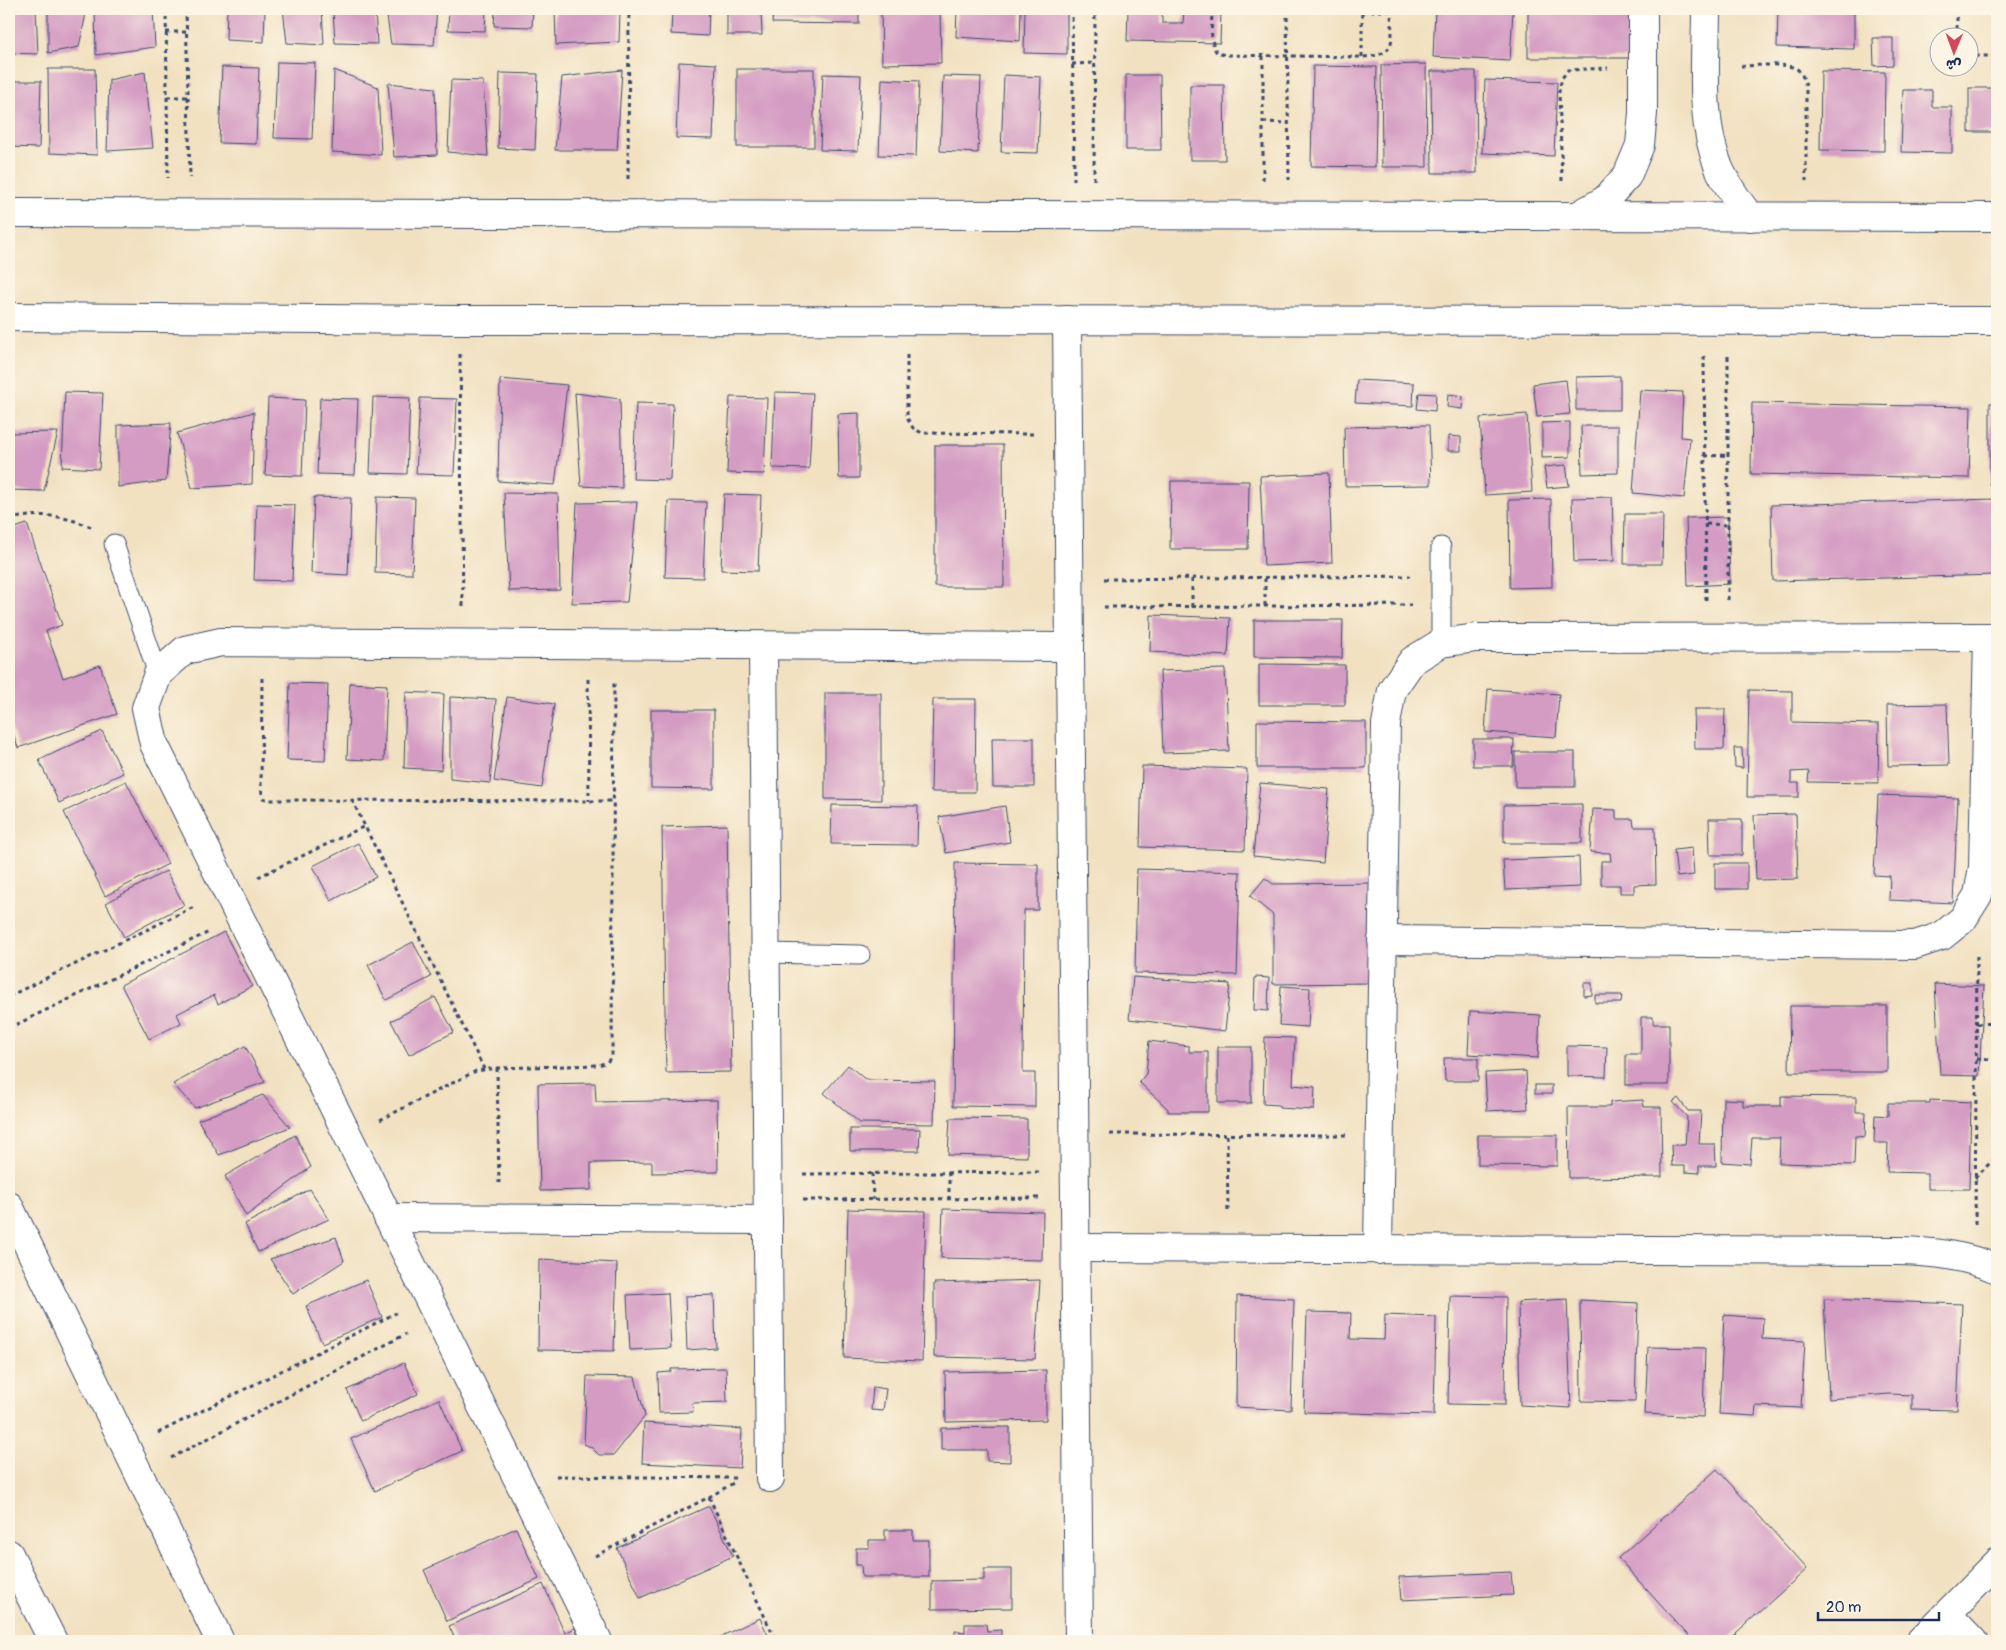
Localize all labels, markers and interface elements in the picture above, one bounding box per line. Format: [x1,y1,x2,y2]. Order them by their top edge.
north arrow [1928,28,1978,78]
text: ش [1946,56,1962,73]
scale bar [1818,1590,1940,1622]
text: 20 m [1826,1598,1861,1617]

